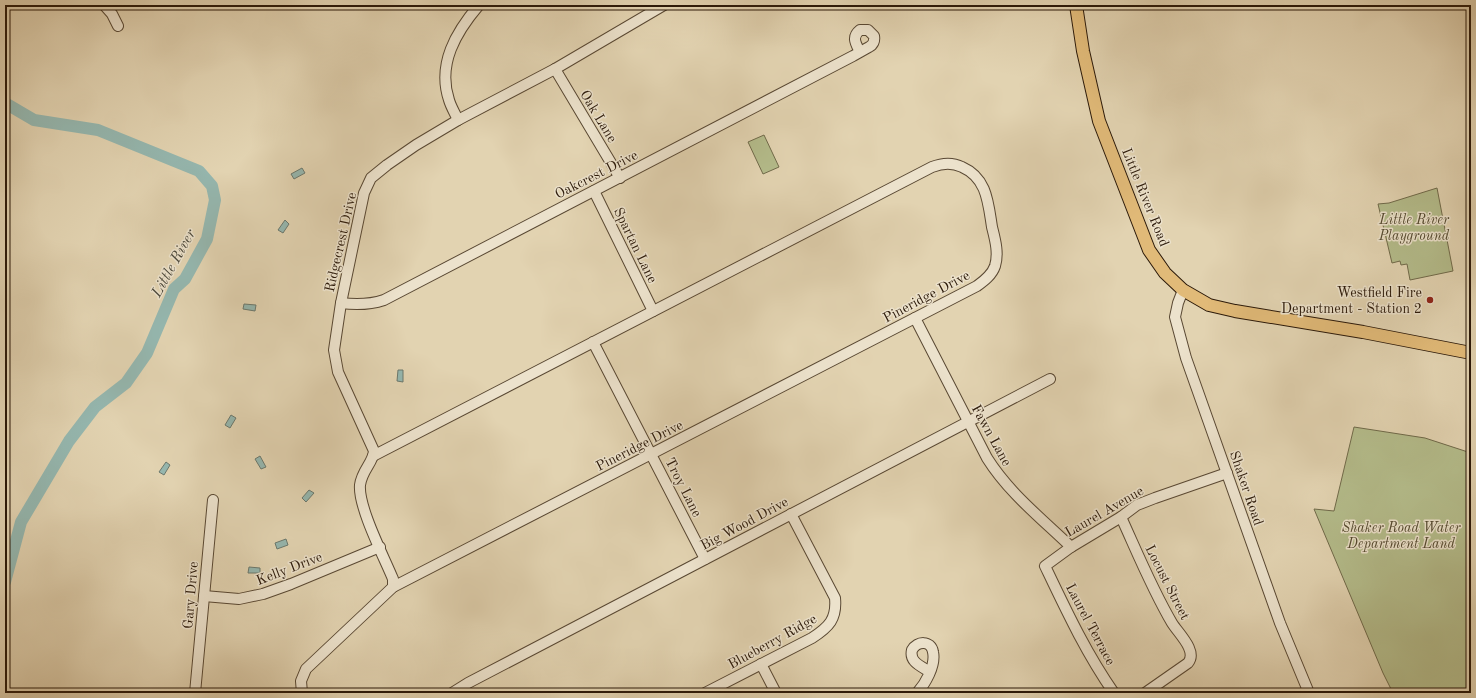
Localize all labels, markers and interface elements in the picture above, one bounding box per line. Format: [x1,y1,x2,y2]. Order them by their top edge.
street label: Oak Lane [577,88,619,145]
street label: Little River Road [1119,146,1171,249]
street label: Oakcrest Drive [553,148,640,202]
street label: Ridgecrest Drive [323,191,359,293]
street label: Spartan Lane [611,205,659,285]
park label: Little River Playground [1378,213,1450,244]
water label: Little River [149,227,199,301]
street label: Pineridge Drive [881,268,972,326]
place label: Westfield Fire Department - Station 2 [1281,286,1422,316]
marker: Westfield Fire Department - Station 2 [1425,295,1435,305]
street label: Fawn Lane [969,402,1014,469]
street label: Pineridge Drive [594,418,685,474]
street label: Shaker Road [1227,449,1265,527]
street label: Troy Lane [662,456,704,519]
street label: Laurel Avenue [1063,484,1146,540]
street label: Big Wood Drive [698,495,791,553]
park label: Shaker Road Water Department Land [1342,521,1461,552]
street label: Locust Street [1142,543,1192,622]
street label: Kelly Drive [254,550,324,588]
street label: Gary Drive [181,561,201,629]
street label: Laurel Terrace [1063,581,1117,668]
street label: Blueberry Ridge [726,612,819,672]

